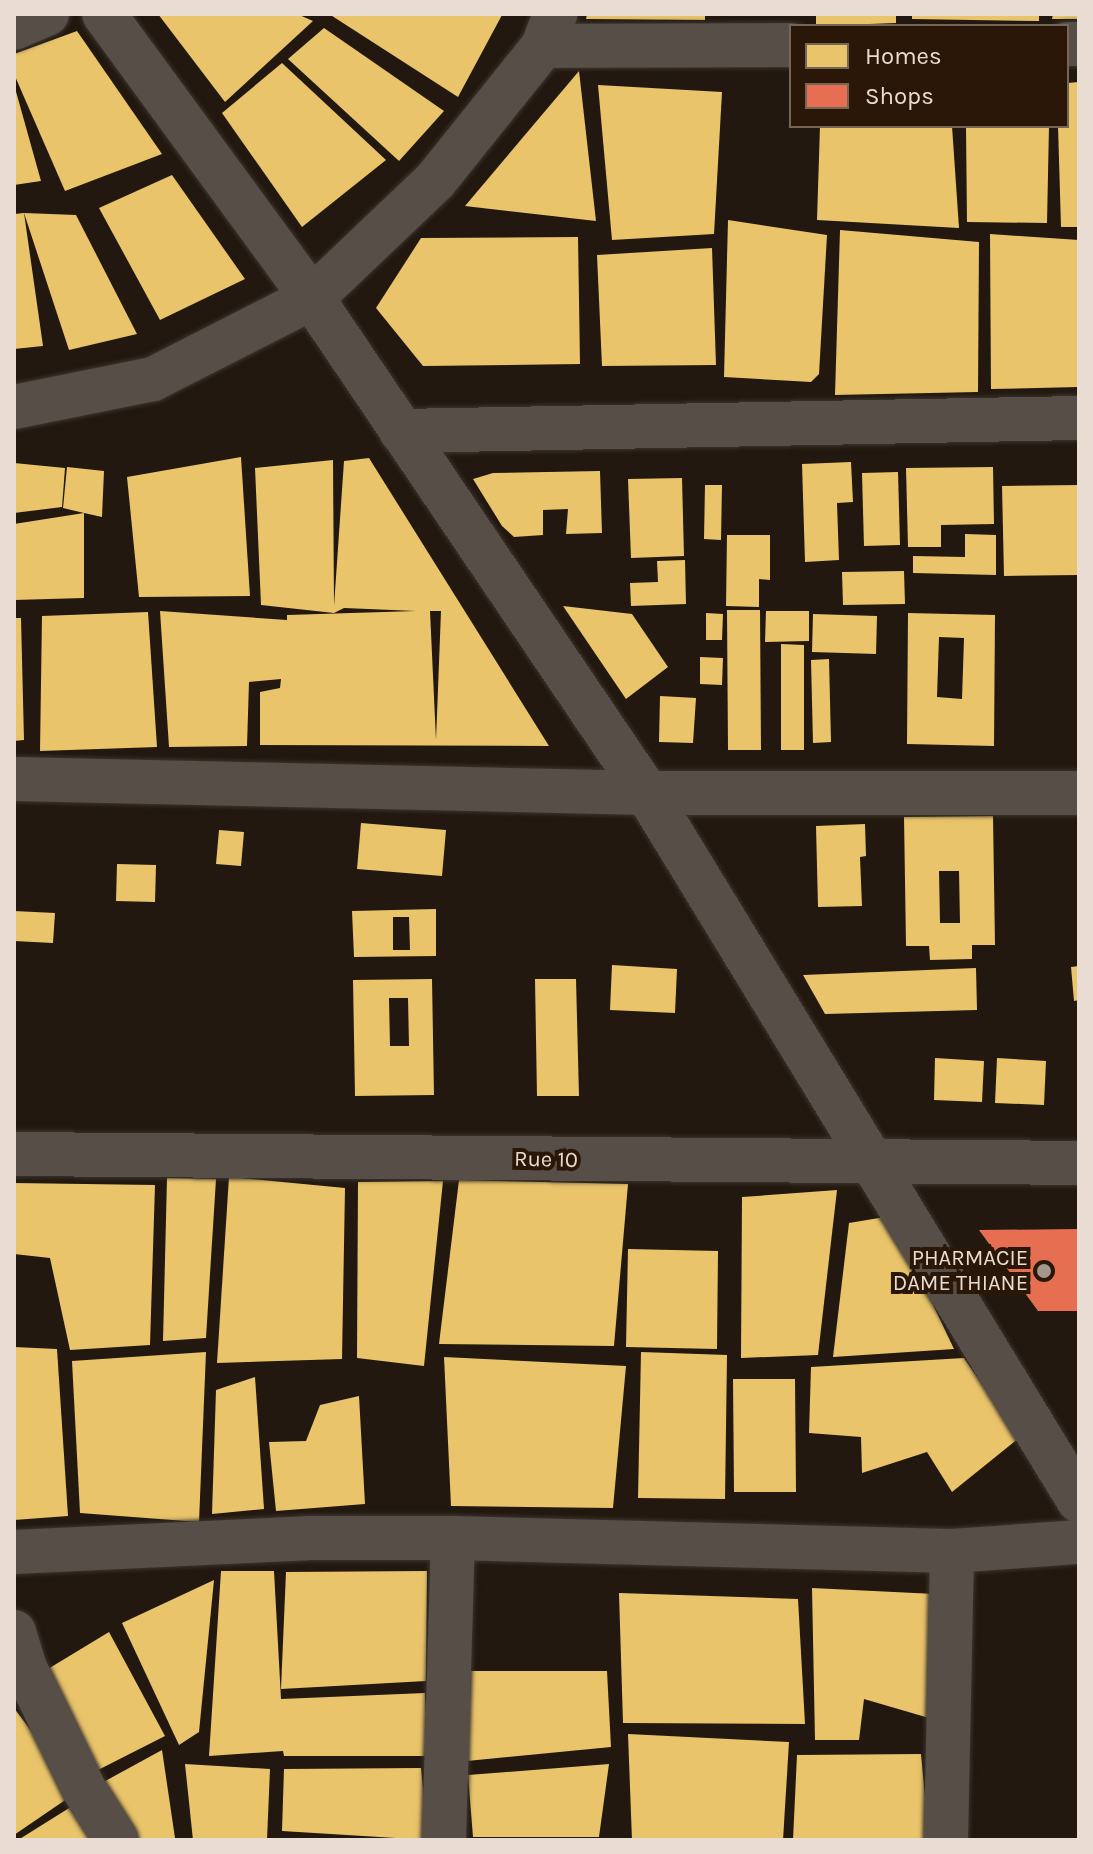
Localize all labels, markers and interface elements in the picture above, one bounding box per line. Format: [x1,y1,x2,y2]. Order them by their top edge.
legend [789,24,1069,128]
text: Homes [865,42,942,70]
text: Shops [865,82,934,110]
street label: Rue 10 [514,1146,578,1174]
place label: PHARMACIE DAME THIANE [893,1245,1028,1296]
marker: PHARMACIE DAME THIANE [1035,1262,1053,1280]

